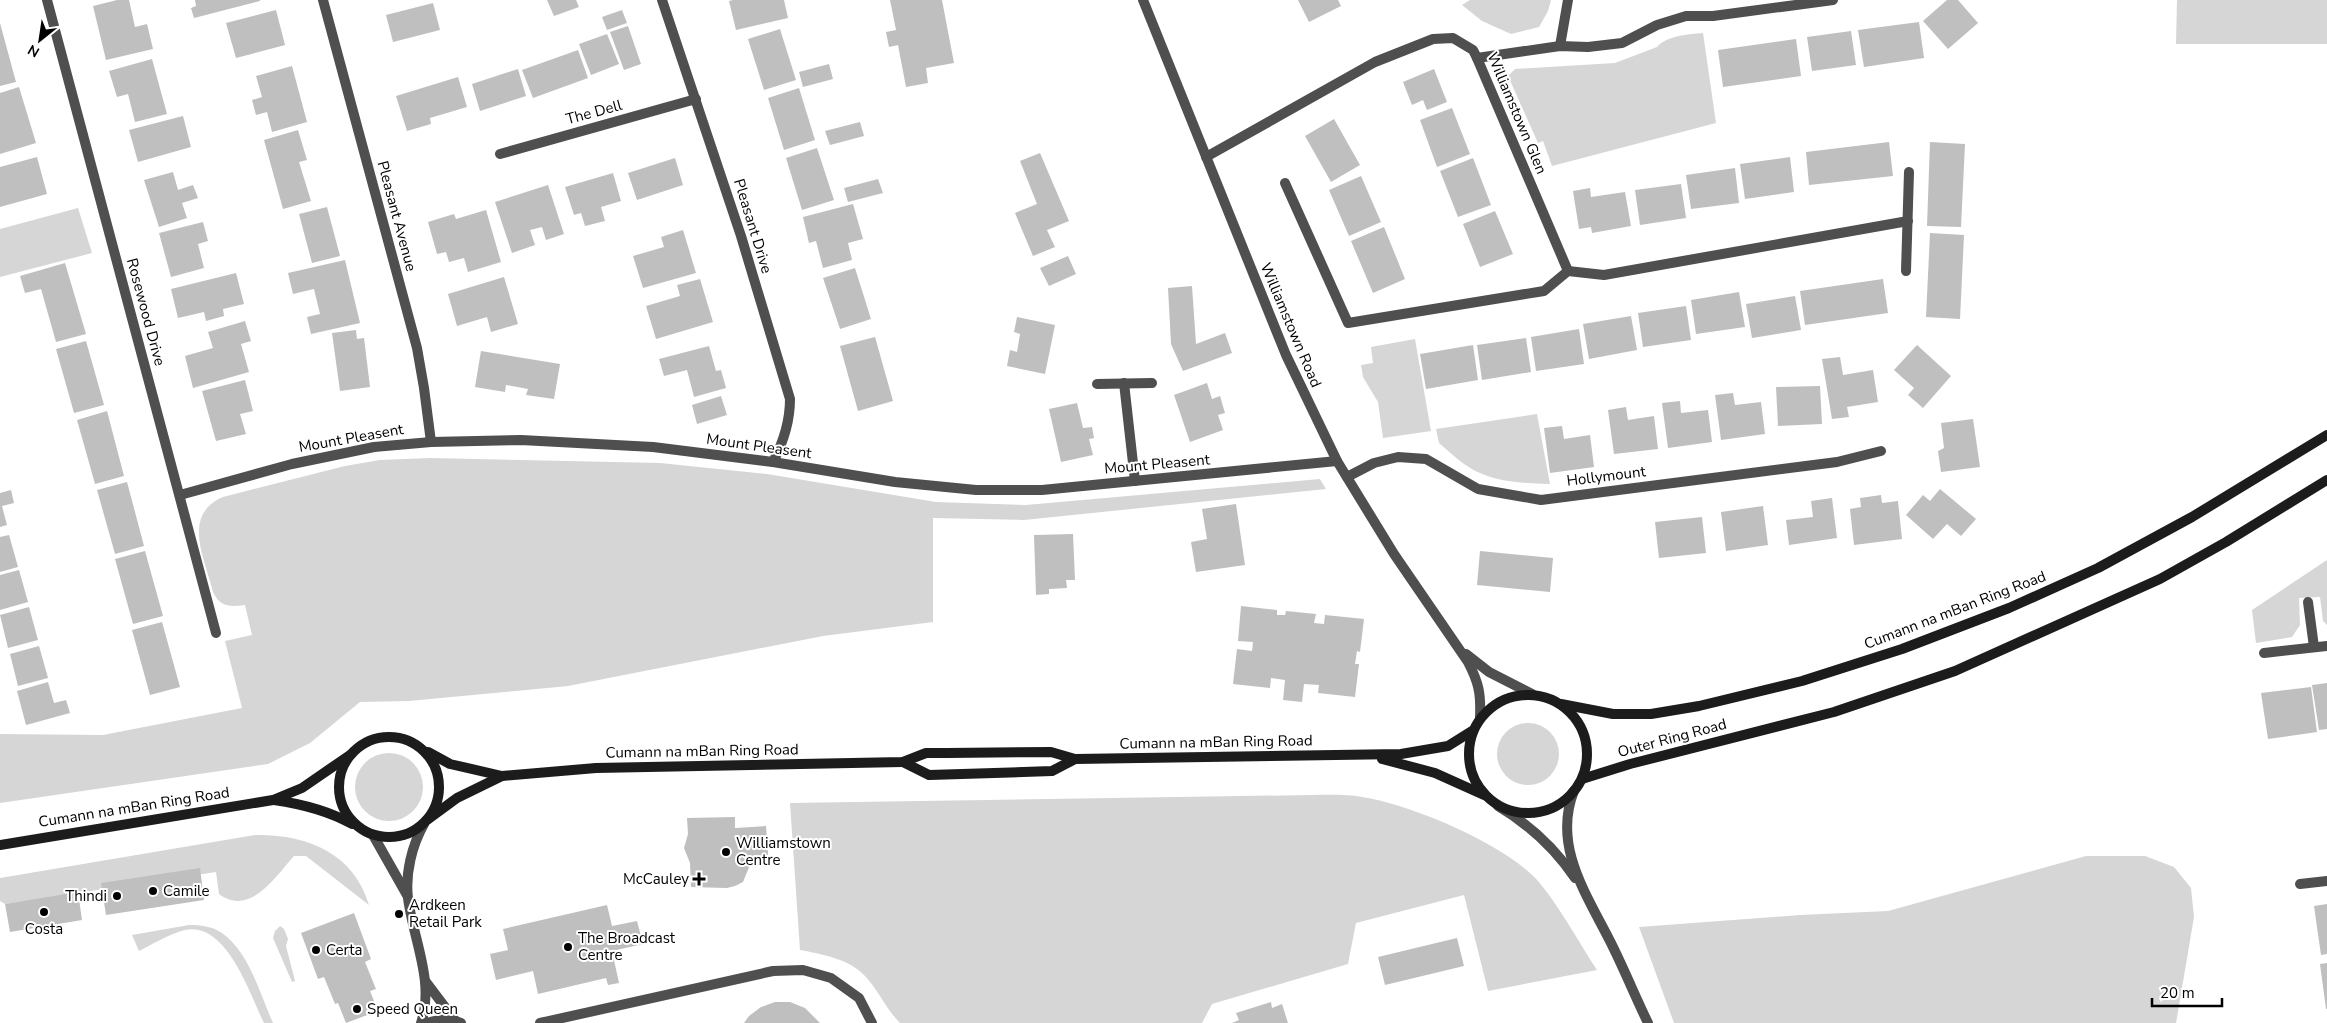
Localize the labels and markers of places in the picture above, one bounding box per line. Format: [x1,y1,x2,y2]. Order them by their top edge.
place label: Williamstown Centre [736,833,831,870]
marker: Williamstown Centre [720,846,732,858]
place label: McCauley [623,869,689,889]
marker: McCauley [693,873,705,885]
place label: Camile [163,881,209,901]
marker: Camile [147,885,159,897]
place label: Thindi [65,886,107,906]
marker: Thindi [111,890,123,902]
place label: Ardkeen Retail Park [409,895,482,932]
marker: Costa [38,906,50,918]
marker: Ardkeen Retail Park [393,908,405,920]
place label: Costa [25,919,63,939]
place label: The Broadcast Centre [578,928,676,965]
place label: Certa [326,940,363,960]
marker: The Broadcast Centre [562,941,574,953]
marker: Certa [310,944,322,956]
place label: Speed Queen [367,999,458,1019]
marker: Speed Queen [351,1003,363,1015]

